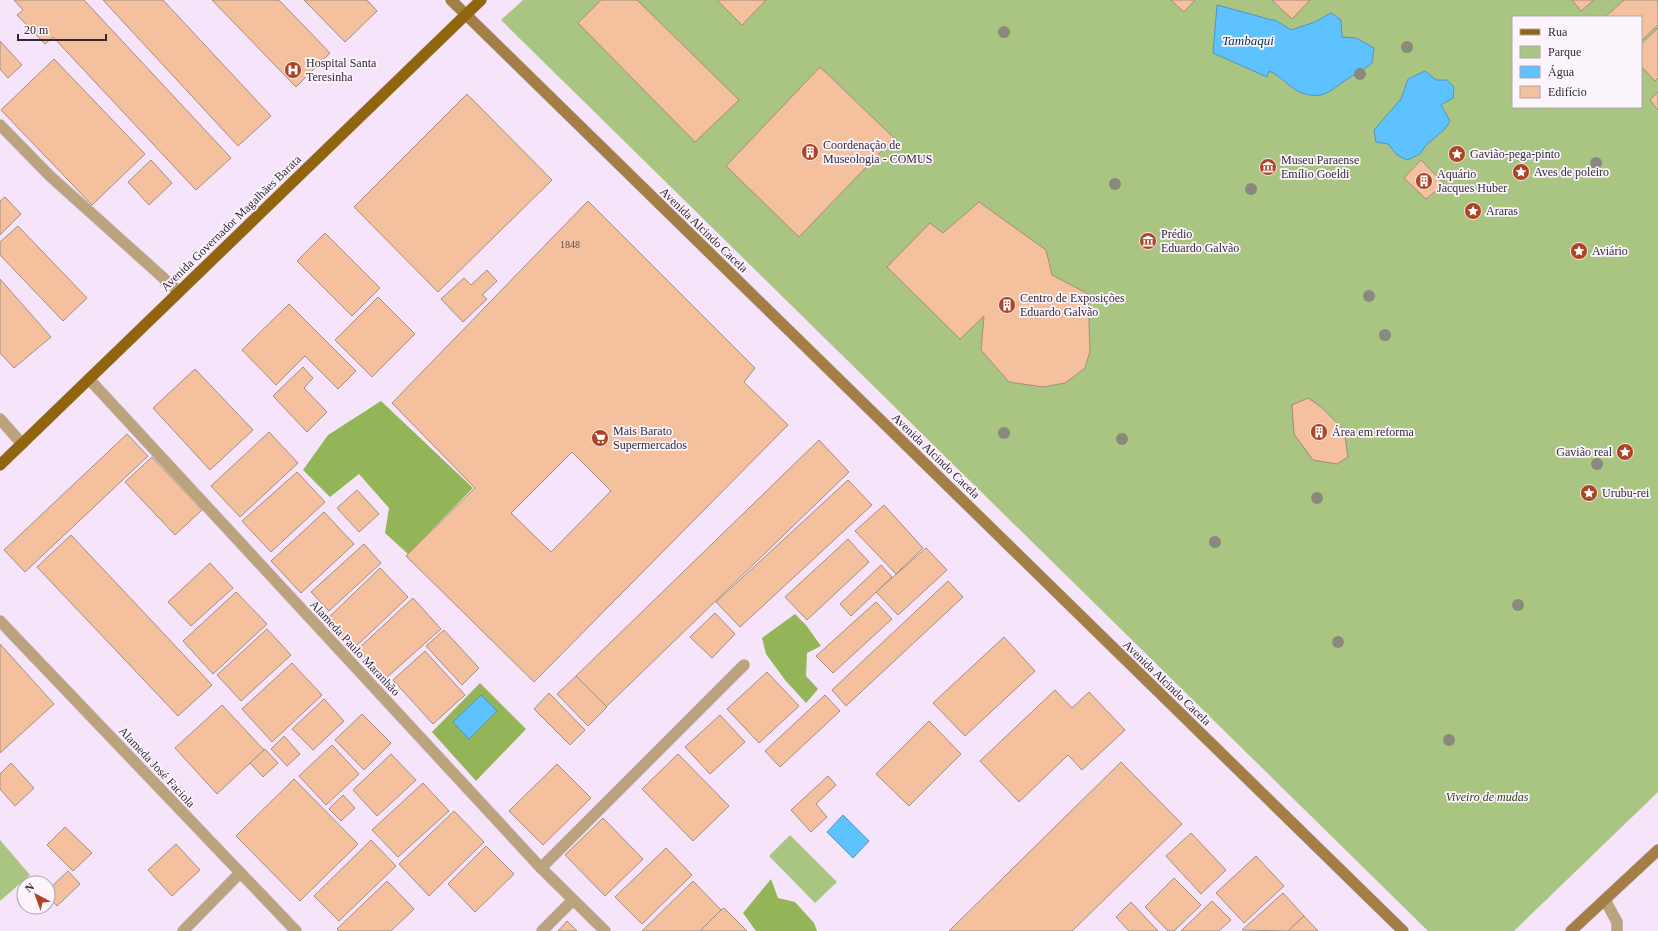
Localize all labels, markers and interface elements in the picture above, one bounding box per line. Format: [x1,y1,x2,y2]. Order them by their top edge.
scale bar [18,16,106,42]
legend [1512,16,1642,108]
text: 20 m [24,23,49,37]
text: Rua [1548,25,1568,39]
water label: Tambaqui [1222,33,1274,48]
text: Parque [1548,45,1581,59]
place label: Hospital Santa Teresinha [306,56,377,84]
hospital icon: Hospital Santa Teresinha [283,60,303,80]
text: Água [1548,65,1575,79]
text: Edifício [1548,85,1587,99]
place label: Coordenação de Museologia - COMUS [823,138,932,166]
building icon: Coordenação de Museologia - COMUS [800,142,820,162]
place icon: Gavião-pega-pinto [1447,144,1467,164]
place label: Gavião-pega-pinto [1470,147,1560,161]
street label: Avenida Governador Magalhães Barata [158,152,304,294]
place label: Museu Paraense Emílio Goeldi [1281,153,1359,181]
museum icon: Museu Paraense Emílio Goeldi [1258,157,1278,177]
place icon: Aves de poleiro [1511,162,1531,182]
place label: Aves de poleiro [1534,165,1609,179]
place label: Aquário Jacques Huber [1437,167,1507,195]
building icon: Aquário Jacques Huber [1414,171,1434,191]
street label: Avenida Alcindo Cacela [657,185,751,276]
place icon: Araras [1463,201,1483,221]
place label: Araras [1486,204,1518,218]
place label: Prédio Eduardo Galvão [1161,227,1239,255]
museum icon: Prédio Eduardo Galvão [1138,231,1158,251]
house number: 1848 [560,239,580,250]
place icon: Aviário [1569,241,1589,261]
place label: Aviário [1592,244,1628,258]
place label: Centro de Exposições Eduardo Galvão [1020,291,1125,319]
building icon: Centro de Exposições Eduardo Galvão [997,295,1017,315]
street label: Avenida Alcindo Cacela [889,411,983,502]
building icon: Área em reforma [1309,422,1329,442]
place label: Mais Barato Supermercados [613,424,687,452]
place label: Área em reforma [1332,425,1415,439]
supermarket icon: Mais Barato Supermercados [590,428,610,448]
place icon: Gavião real [1615,442,1635,462]
place label: Gavião real [1556,445,1613,459]
place icon: Urubu-rei [1579,483,1599,503]
place label: Urubu-rei [1602,486,1650,500]
street label: Alameda Paulo Maranhão [307,597,403,699]
street label: Avenida Alcindo Cacela [1120,638,1214,729]
street label: Alameda José Faciola [116,724,198,811]
park label: Viveiro de mudas [1446,790,1529,804]
north arrow [16,875,56,915]
text: N [23,880,36,895]

